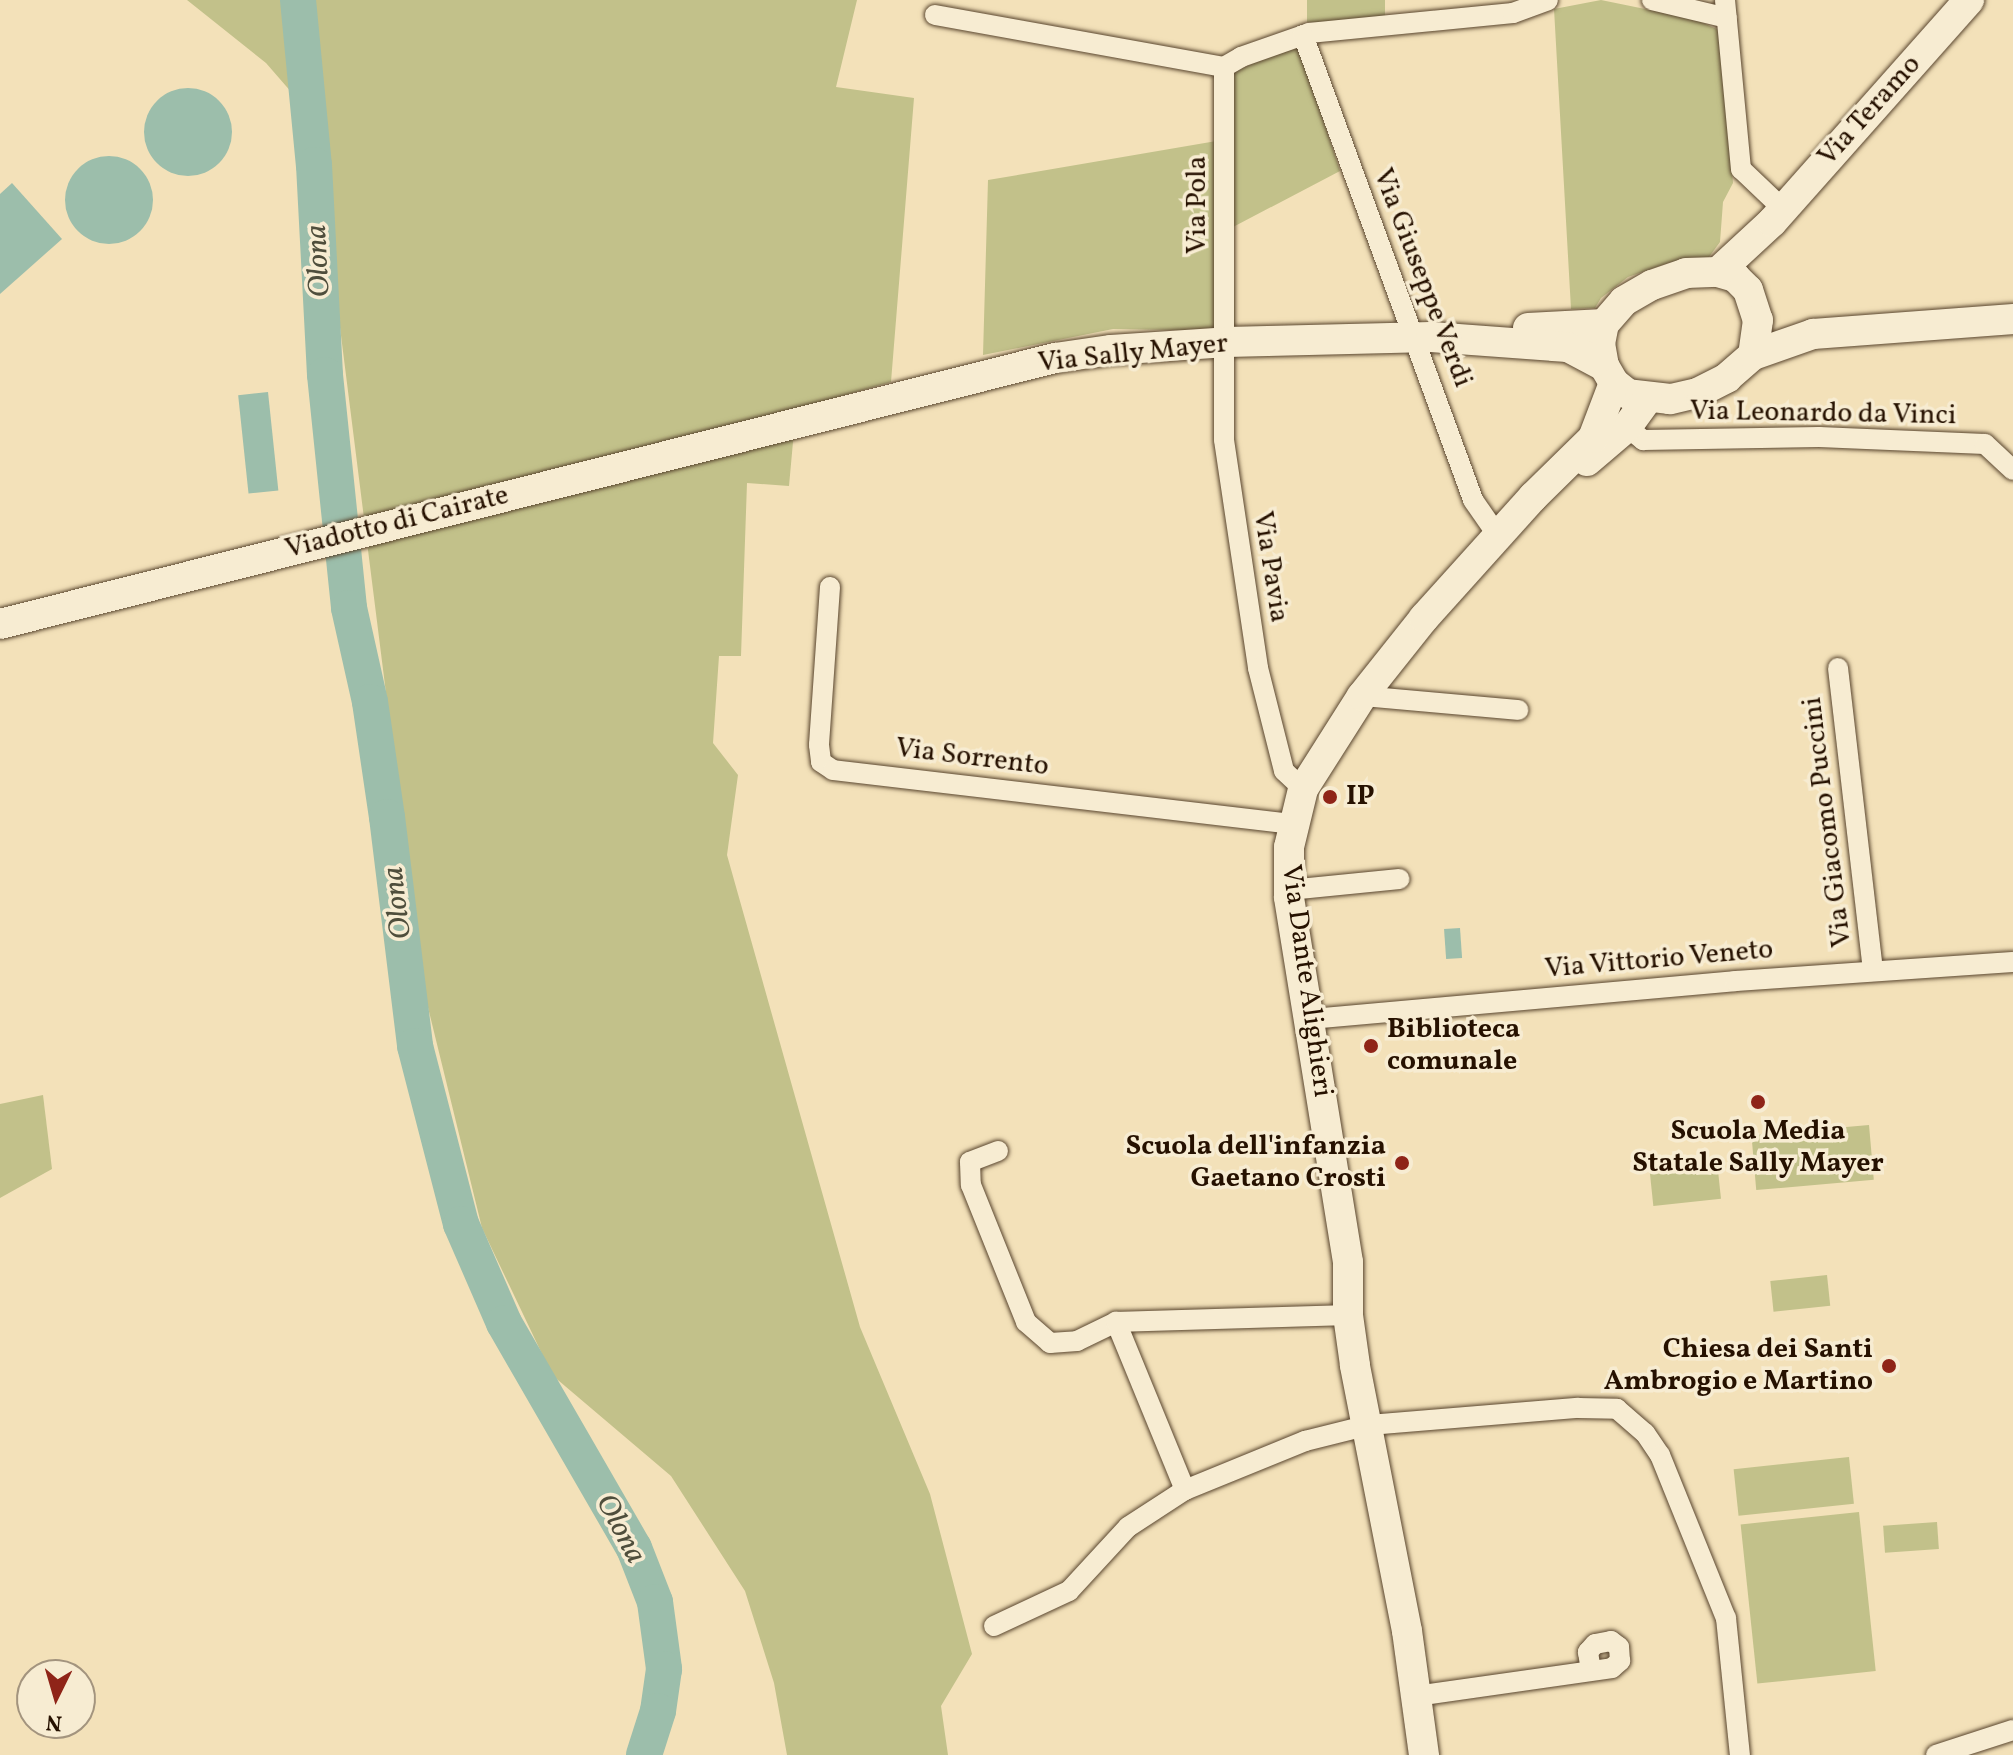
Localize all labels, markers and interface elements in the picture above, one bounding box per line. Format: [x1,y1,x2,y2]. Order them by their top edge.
street label: Via Teramo [1811,48,1929,174]
street label: Via Pola [1181,156,1215,254]
street label: Via Giuseppe Verdi [1365,163,1479,393]
water label: Olona [299,224,339,298]
street label: Via Sally Mayer [1036,327,1230,381]
street label: Via Leonardo da Vinci [1689,395,1957,433]
street label: Viadotto di Cairate [282,479,512,567]
street label: Via Pavia [1245,509,1295,625]
street label: Via Giacomo Puccini [1796,695,1860,949]
street label: Via Sorrento [894,732,1050,784]
place label: IP [1346,780,1375,814]
marker: IP [1321,788,1339,806]
street label: Via Dante Alighieri [1273,862,1339,1100]
water label: Olona [376,865,420,941]
street label: Via Vittorio Veneto [1543,933,1775,987]
place label: Biblioteca comunale [1387,1013,1520,1079]
marker: Biblioteca comunale [1362,1037,1380,1055]
marker: Scuola Media Statale Sally Mayer [1749,1093,1767,1111]
place label: Scuola Media Statale Sally Mayer [1632,1115,1884,1181]
place label: Scuola dell'infanzia Gaetano Crosti [1126,1130,1386,1196]
marker: Scuola dell'infanzia Gaetano Crosti [1393,1154,1411,1172]
place label: Chiesa dei Santi Ambrogio e Martino [1604,1333,1873,1399]
marker: Chiesa dei Santi Ambrogio e Martino [1880,1357,1898,1375]
water label: Olona [587,1488,653,1570]
north arrow [16,1659,96,1739]
text: N [45,1705,63,1738]

